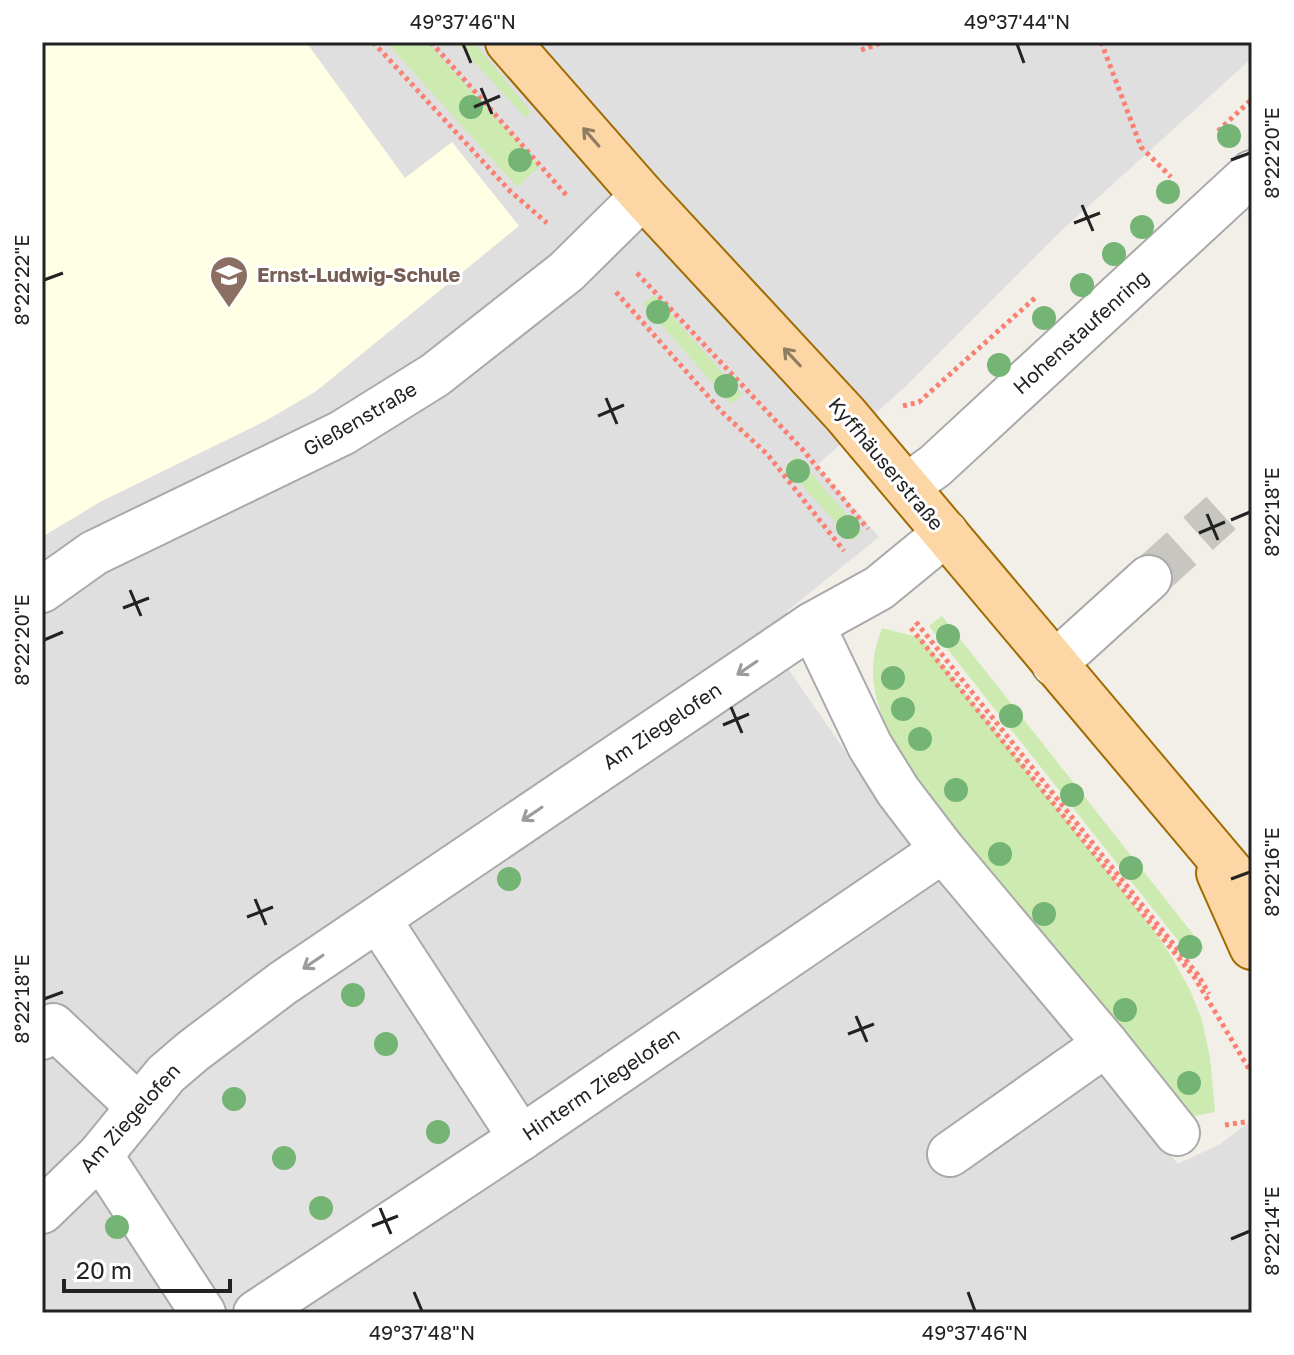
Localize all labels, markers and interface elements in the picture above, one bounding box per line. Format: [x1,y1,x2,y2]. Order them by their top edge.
text: 49°37'46"N [410,9,516,33]
text: 49°37'44"N [964,9,1070,33]
text: 8°22'20"E [1259,107,1283,199]
one-way arrow [583,128,601,148]
text: 8°22'22"E [9,235,33,325]
school or university icon: Ernst-Ludwig-Schule [208,254,250,309]
place label: Ernst-Ludwig-Schule [257,262,461,286]
street label: Hohenstaufenring [1008,264,1153,398]
one-way arrow [783,347,802,367]
street label: Gießenstraße [298,376,421,460]
street label: Kyffhäuserstraße [824,392,949,535]
text: 8°22'18"E [1259,467,1283,557]
text: 8°22'20"E [9,594,33,686]
one-way arrow [737,660,759,677]
street label: Am Ziegelofen [598,677,725,774]
one-way arrow [522,806,544,822]
text: 8°22'16"E [1259,827,1283,917]
text: 8°22'18"E [9,954,33,1044]
one-way arrow [303,954,325,971]
street label: Hinterm Ziegelofen [517,1022,684,1145]
street label: Am Ziegelofen [74,1058,184,1177]
text: 8°22'14"E [1259,1186,1283,1276]
scale bar [64,1243,230,1293]
text: 20 m [76,1255,132,1284]
text: 49°37'48"N [369,1320,475,1344]
text: 49°37'46"N [922,1320,1028,1344]

